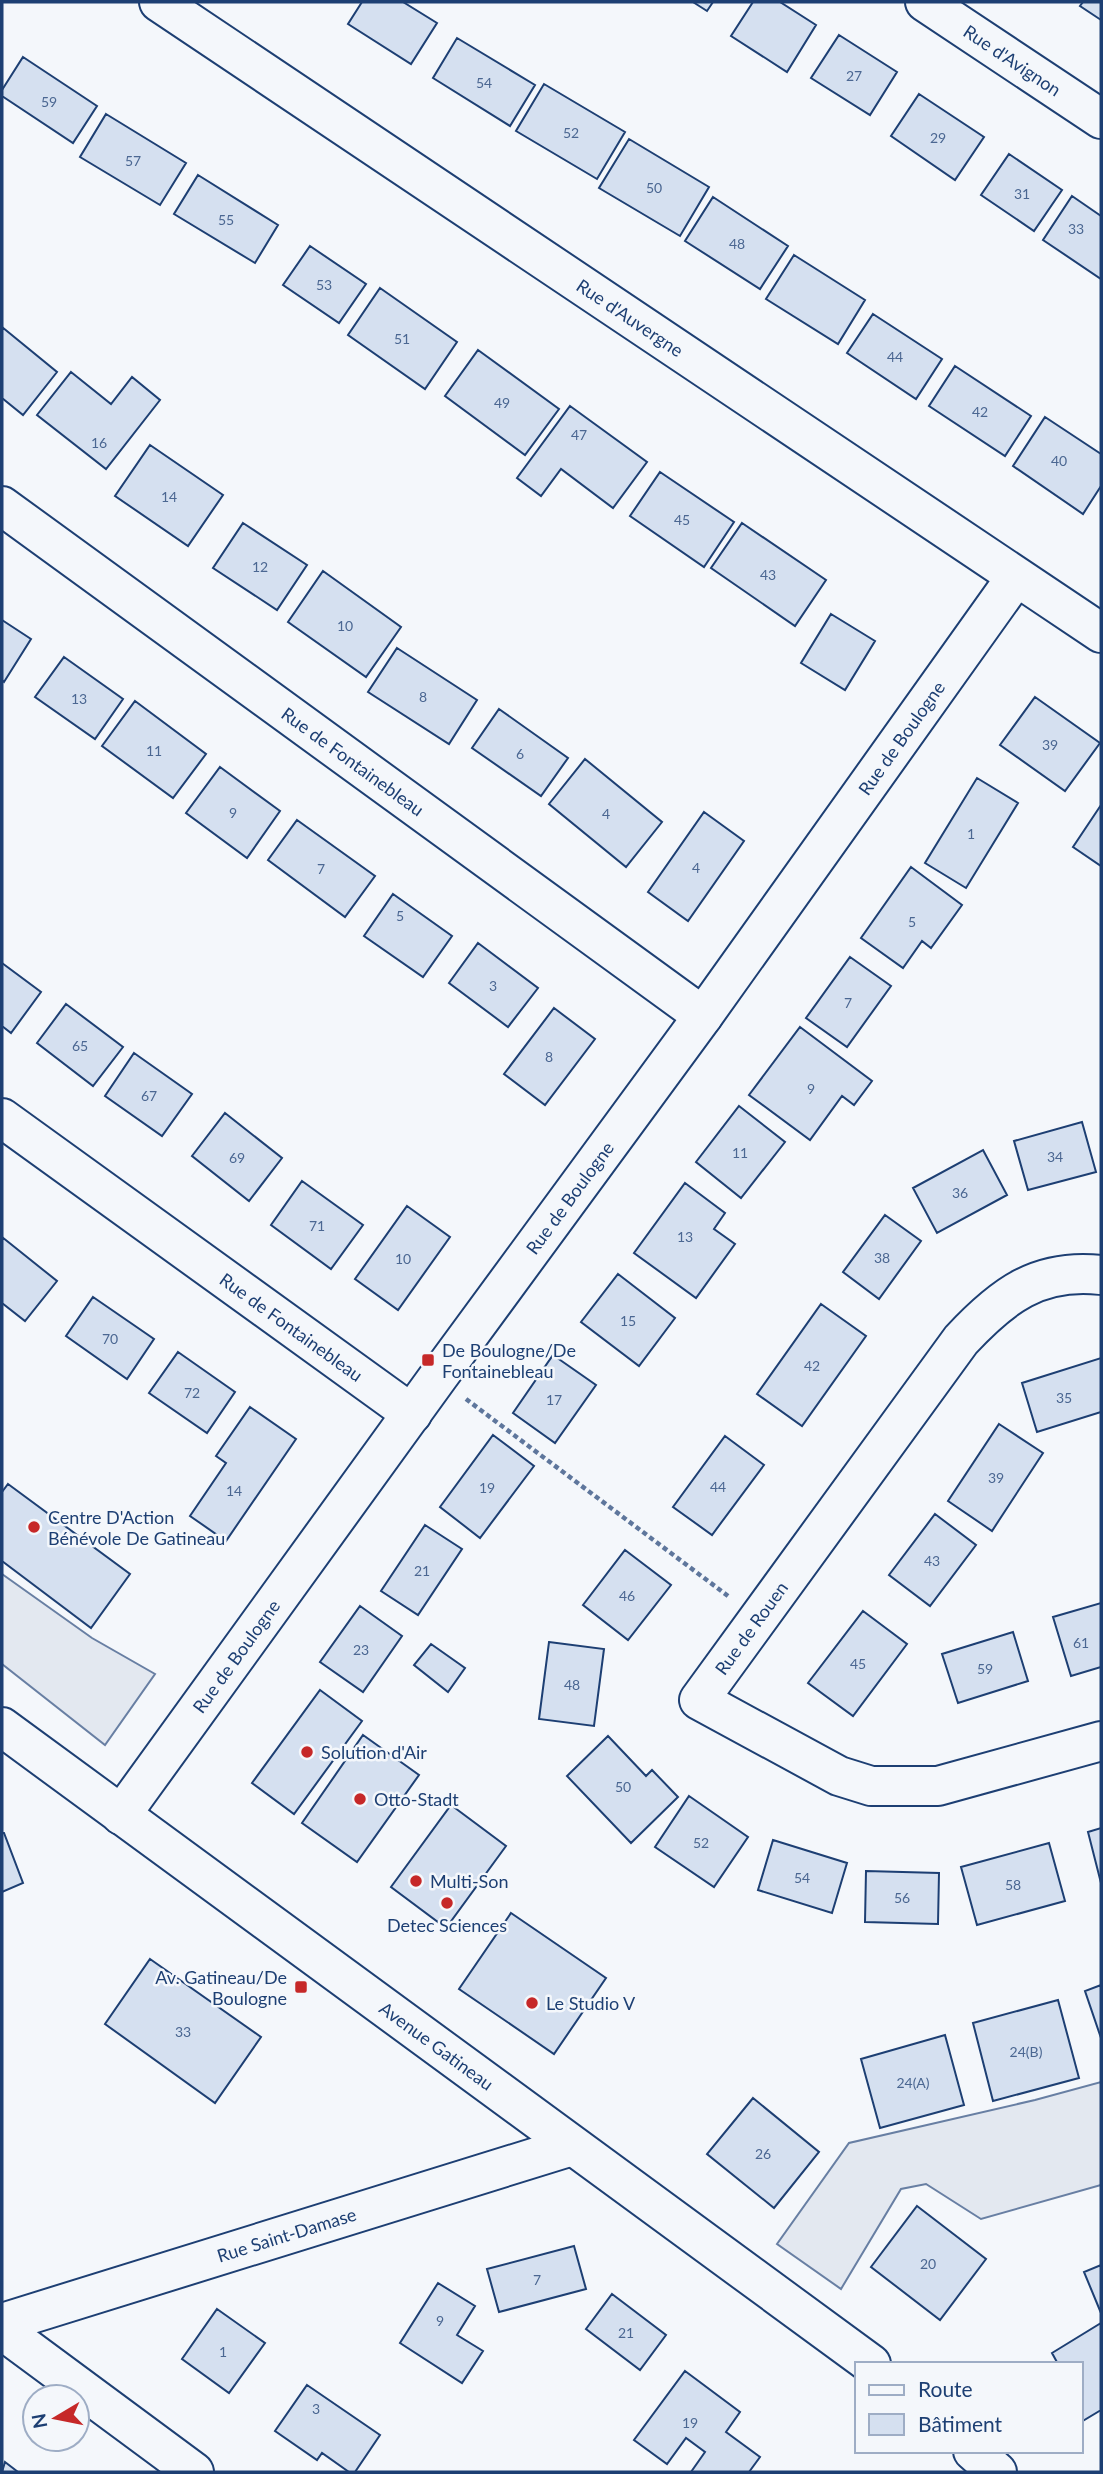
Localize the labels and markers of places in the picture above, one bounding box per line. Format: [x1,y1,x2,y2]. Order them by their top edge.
place label: De Boulogne/De Fontainebleau [442,1339,576,1382]
marker: De Boulogne/De Fontainebleau [420,1352,436,1368]
place label: Centre D'Action Bénévole De Gatineau [48,1506,225,1549]
marker: Centre D'Action Bénévole De Gatineau [26,1519,42,1535]
place label: Solution d'Air [321,1741,427,1763]
marker: Solution d'Air [299,1744,315,1760]
place label: Otto-Stadt [374,1788,459,1810]
marker: Otto-Stadt [352,1791,368,1807]
place label: Multi-Son [430,1870,509,1892]
marker: Multi-Son [408,1873,424,1889]
marker: Detec Sciences [439,1895,455,1911]
place label: Detec Sciences [387,1914,507,1936]
place label: Av. Gatineau/De Boulogne [155,1966,287,2009]
marker: Av. Gatineau/De Boulogne [293,1979,309,1995]
place label: Le Studio V [546,1992,636,2014]
marker: Le Studio V [524,1995,540,2011]

